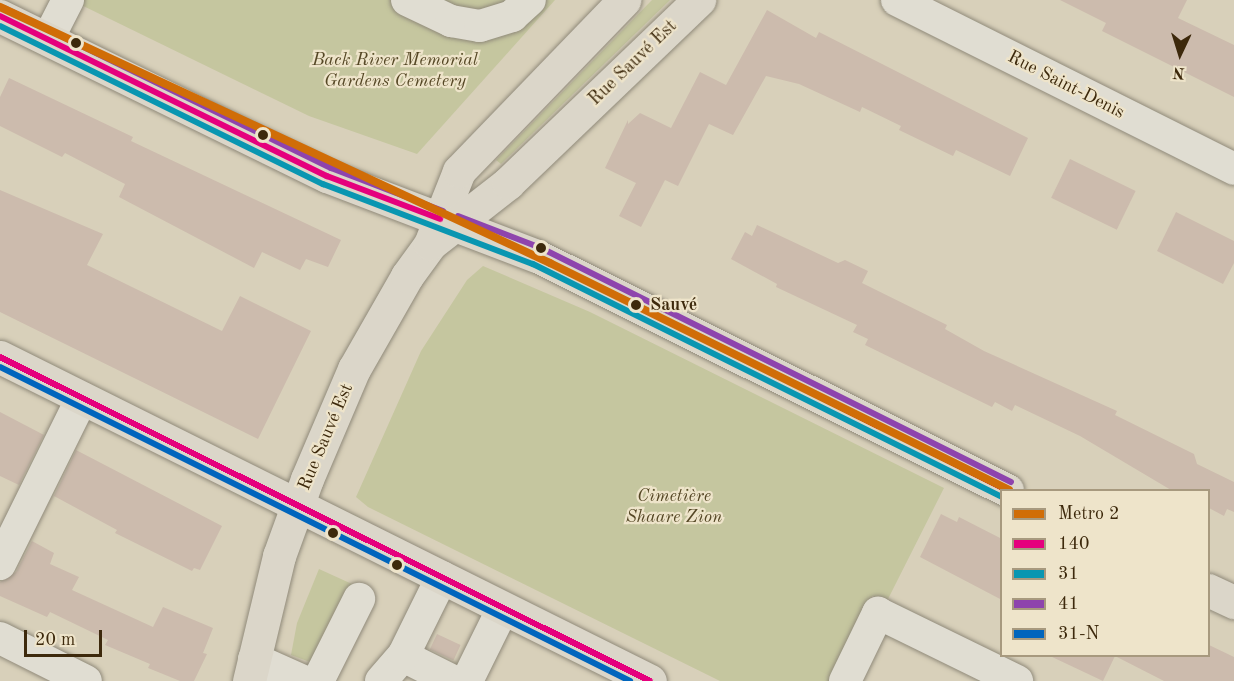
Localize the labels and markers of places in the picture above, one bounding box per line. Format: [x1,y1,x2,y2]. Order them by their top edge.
unlabelled marker [70,37,82,49]
unlabelled marker [257,129,269,141]
unlabelled marker [535,242,547,254]
place label: Sauvé [650,294,697,316]
marker: Sauvé [627,296,645,314]
unlabelled marker [327,527,339,539]
unlabelled marker [391,559,403,571]

